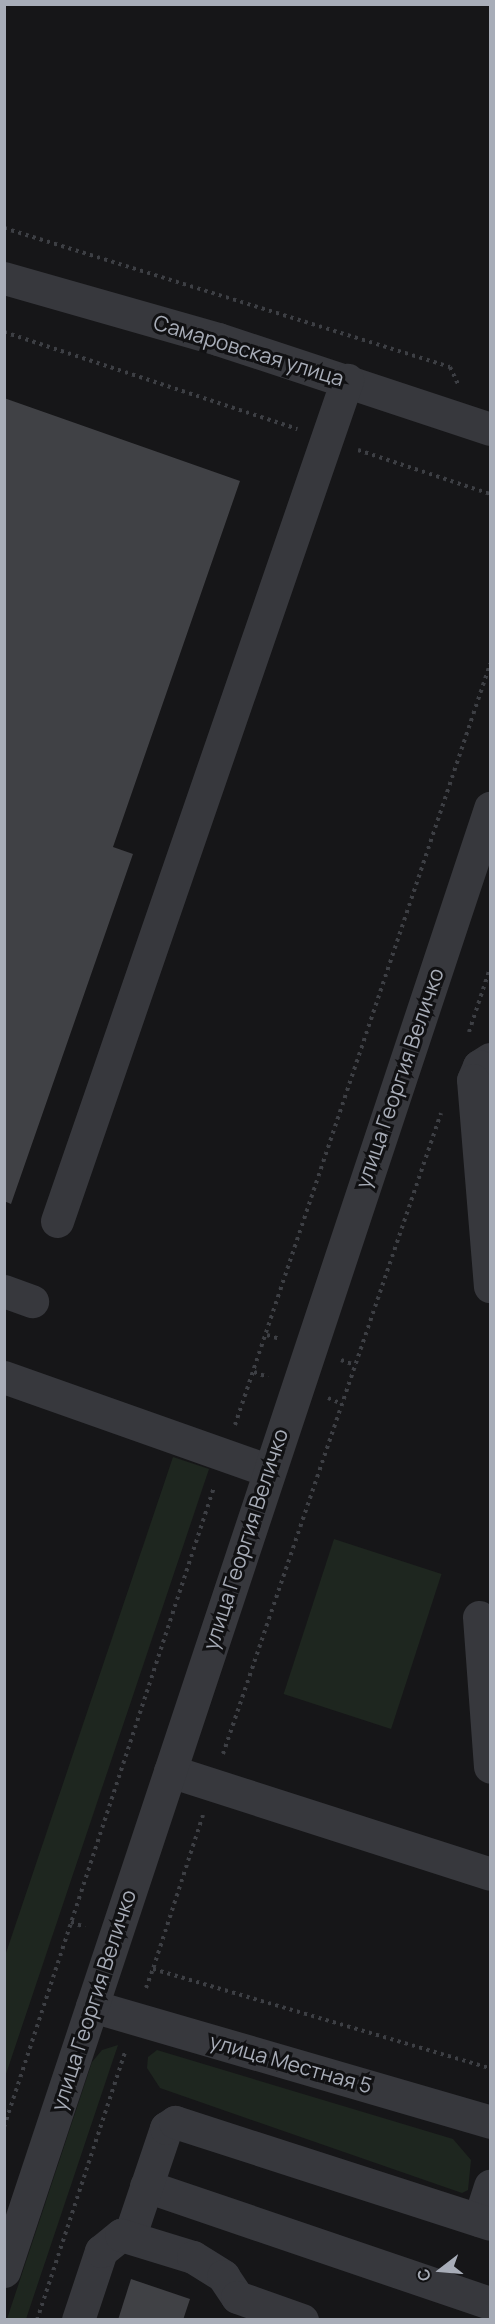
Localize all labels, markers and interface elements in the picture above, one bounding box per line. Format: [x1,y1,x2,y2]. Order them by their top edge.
street label: Самаровская улица [151,309,347,391]
street label: улица Георгия Величко [349,965,449,1191]
street label: улица Георгия Величко [197,1425,293,1653]
street label: улица Георгия Величко [45,1886,141,2114]
street label: улица Местная 5 [207,2028,375,2098]
north arrow [411,2240,471,2300]
text: С [411,2266,436,2284]

